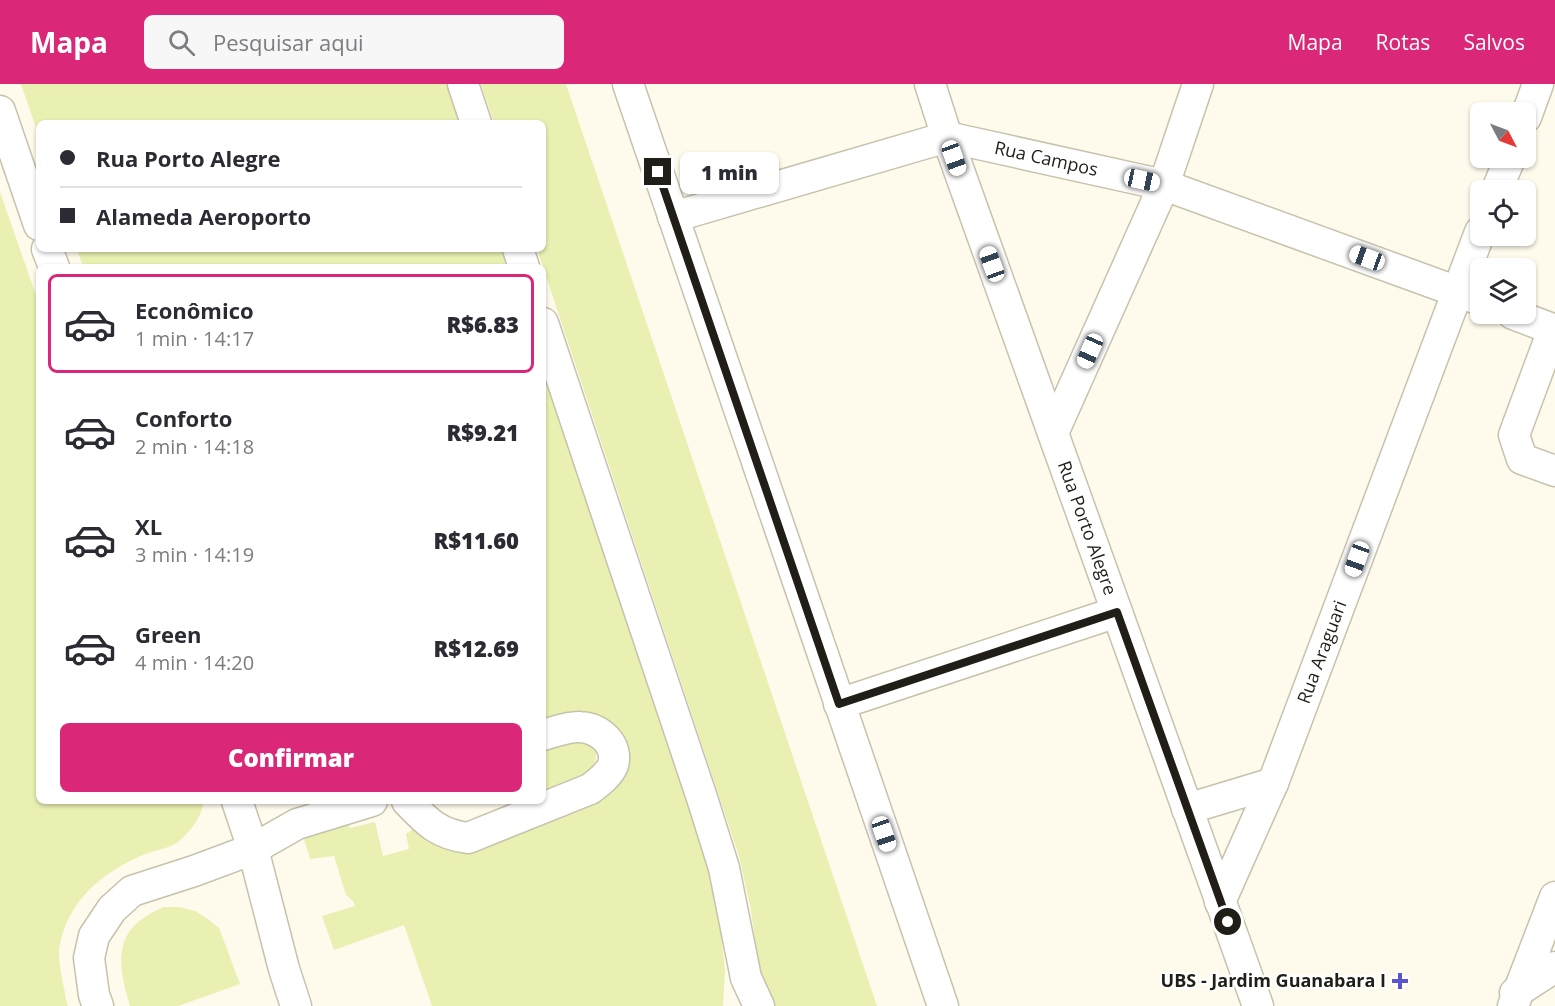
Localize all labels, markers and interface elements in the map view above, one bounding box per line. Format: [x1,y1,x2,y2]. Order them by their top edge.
search box [144,15,564,69]
text: Mapa [30,23,108,61]
icon: search [165,26,198,59]
text: Pesquisar aqui [213,27,364,57]
text: Mapa [1288,28,1343,56]
text: Rotas [1376,28,1430,56]
text: Salvos [1463,28,1525,56]
north arrow [1470,102,1536,168]
map controls [1470,102,1536,324]
street label: Rua Campos [992,135,1100,181]
car [939,138,969,178]
text: Rua Porto Alegre [96,143,281,173]
callout: 1 min [679,151,778,193]
route end [644,158,671,185]
text: 1 min [701,159,758,186]
car [1123,167,1161,193]
button: locate [1470,180,1536,246]
text: Alameda Aeroporto [96,201,311,231]
car [1347,243,1387,273]
car [977,244,1007,284]
button: layers [1470,258,1536,324]
text: Econômico [135,295,254,325]
icon: car [63,297,117,351]
text: R$6.83 [446,309,519,339]
text: 1 min · 14:17 [135,325,254,352]
car [1074,331,1106,371]
text: Conforto [135,403,232,433]
icon: car [63,405,117,459]
text: R$9.21 [446,417,519,447]
text: 2 min · 14:18 [135,433,254,460]
street label: Rua Porto Alegre [1053,457,1123,598]
text: XL [135,511,162,541]
icon: car [63,513,117,567]
text: R$11.60 [433,525,519,555]
car [1342,539,1372,579]
text: 3 min · 14:19 [135,541,254,568]
street label: Rua Araguari [1291,597,1351,707]
text: Green [135,619,201,649]
icon: car [63,621,117,675]
text: R$12.69 [433,633,519,663]
text: 4 min · 14:20 [135,649,254,676]
button: Confirmar [60,723,522,792]
car [870,814,898,854]
route start [1214,908,1241,935]
place label: UBS - Jardim Guanabara I [1161,968,1386,992]
marker: UBS - Jardim Guanabara I [1391,972,1409,990]

